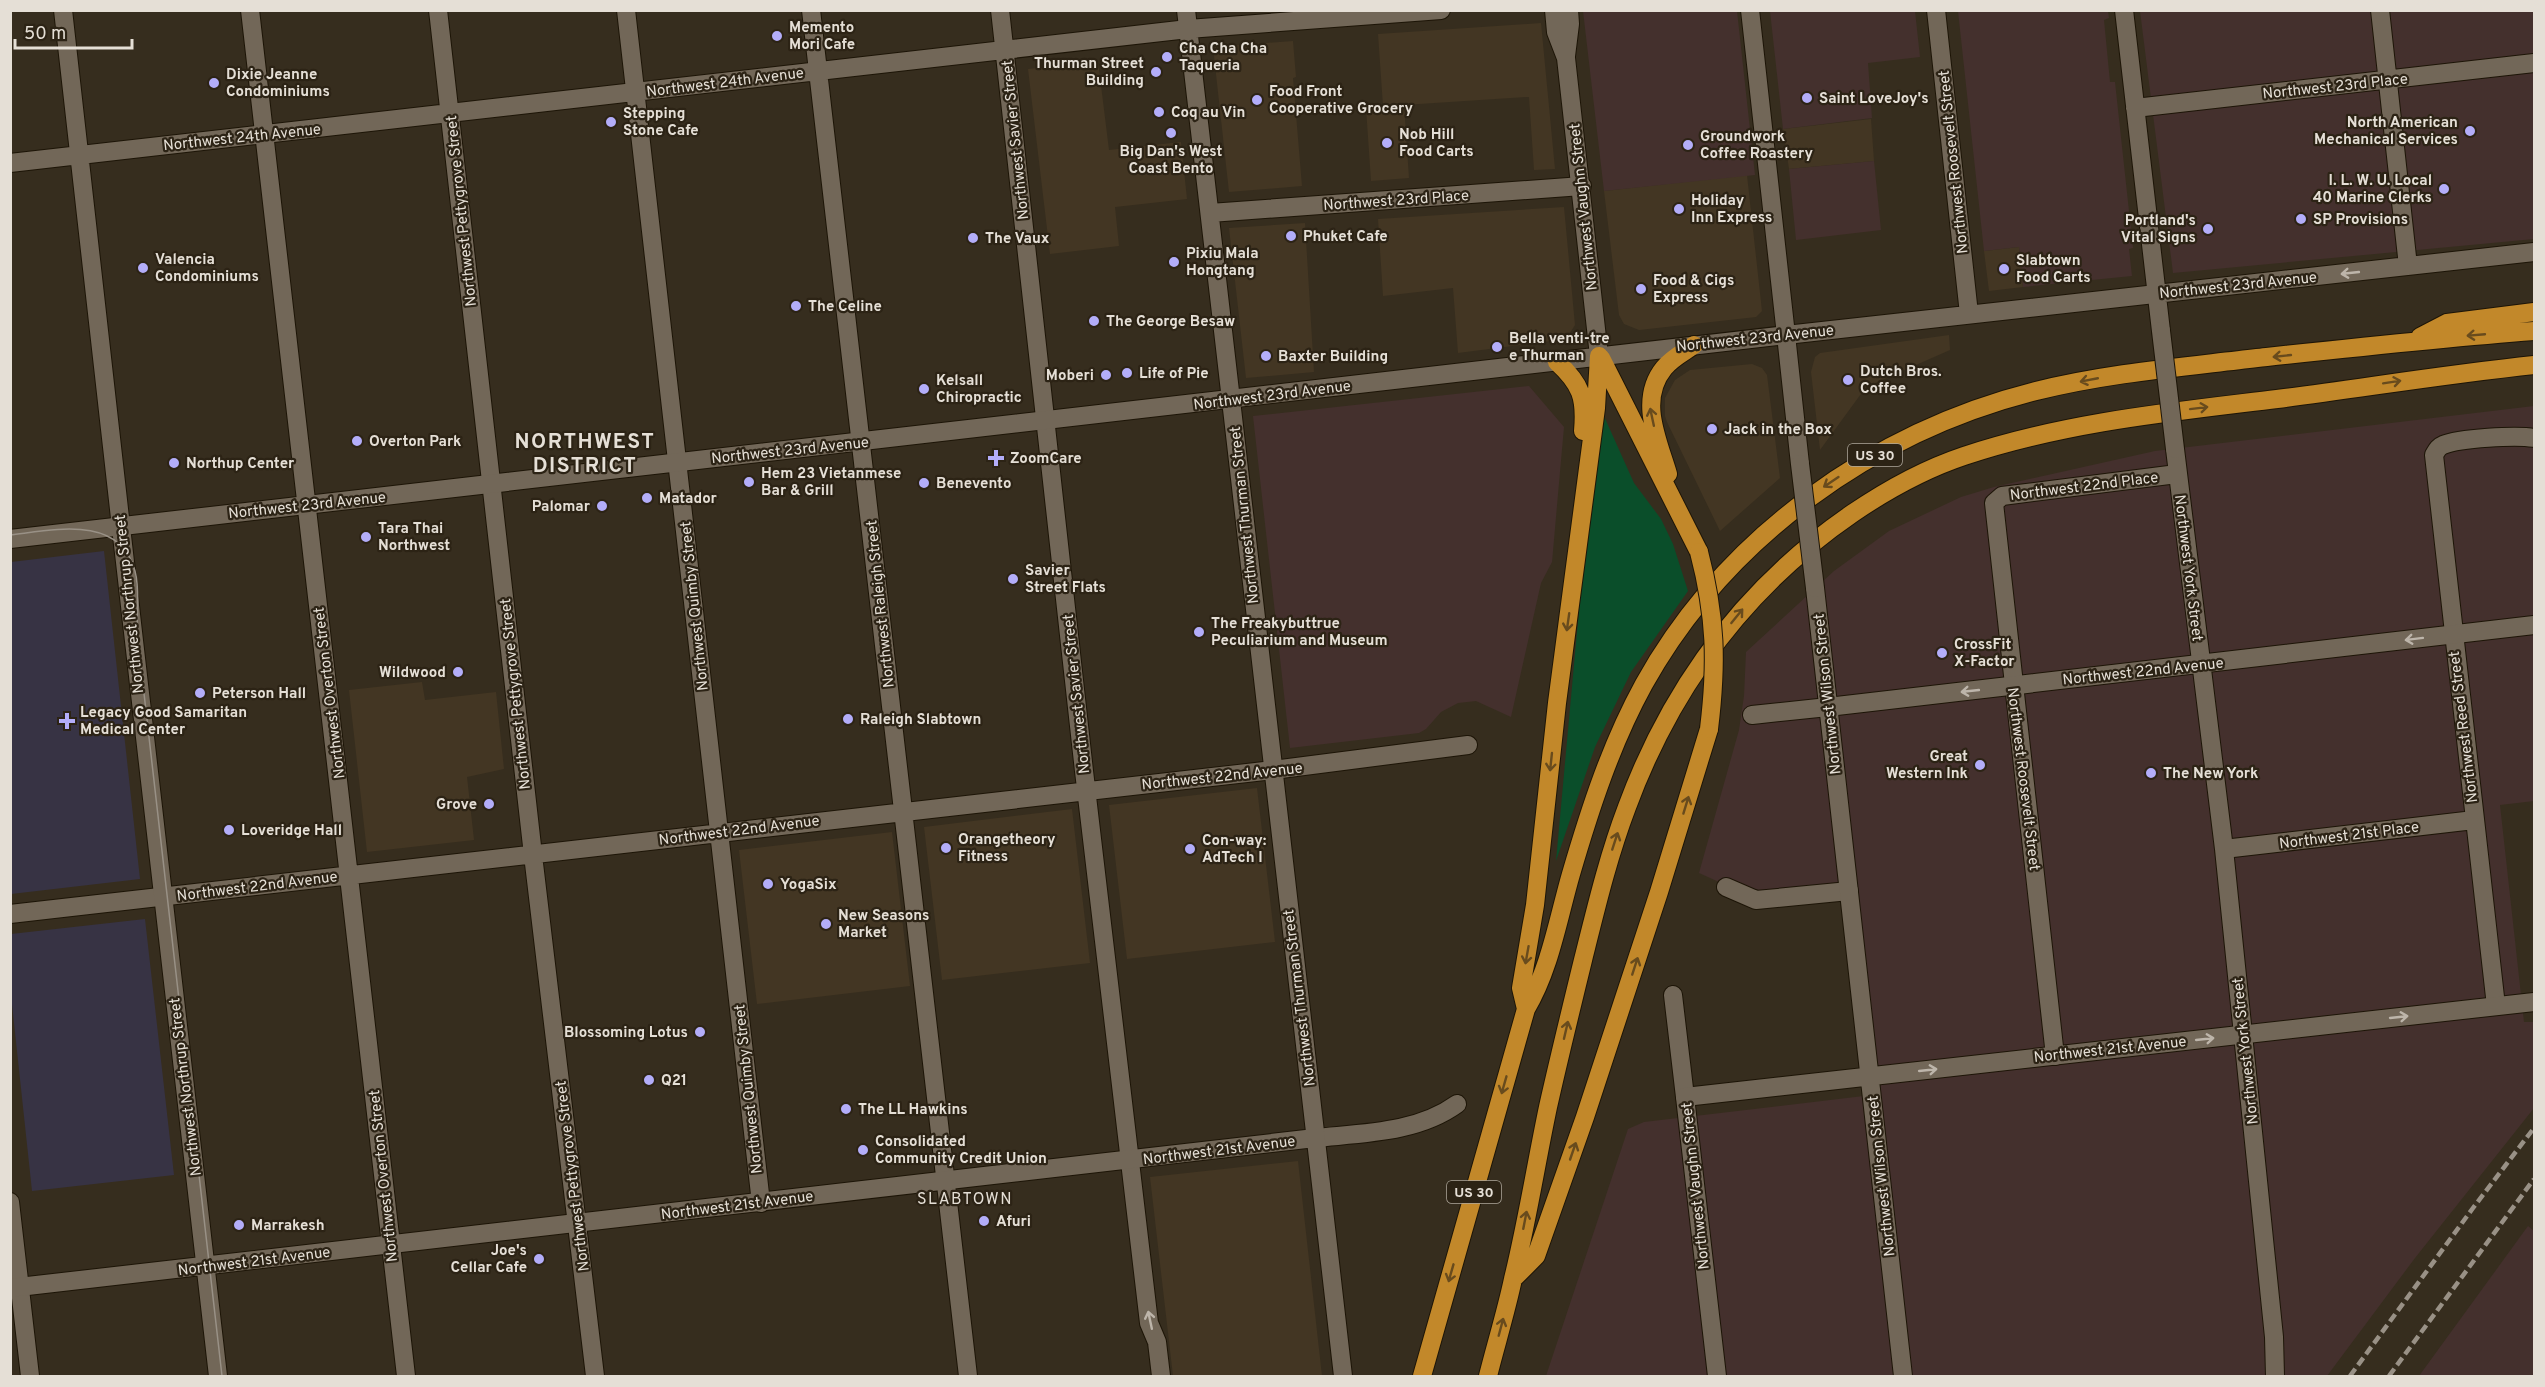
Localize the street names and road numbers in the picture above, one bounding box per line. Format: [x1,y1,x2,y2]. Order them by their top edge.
street label: Northwest Savier Street [999,59,1034,221]
street label: Northwest 24th Avenue [645,64,805,103]
street label: Northwest Roosevelt Street [1935,69,1974,255]
street label: Northwest 23rd Place [2262,70,2409,105]
street label: Northwest Pettygrove Street [443,114,482,307]
street label: Northwest 24th Avenue [162,121,322,156]
street label: Northwest Vaughn Street [1566,122,1603,291]
street label: Northwest 23rd Place [1323,187,1470,216]
street label: Northwest 23rd Avenue [2158,269,2318,304]
street label: Northwest 23rd Avenue [1675,322,1835,357]
street label: Northwest 23rd Avenue [1192,377,1352,416]
street label: Northwest Thurman Street [1227,425,1264,604]
street label: Northwest 23rd Avenue [710,434,870,469]
road number: US 30 [1848,444,1902,466]
street label: Northwest 22nd Place [2009,469,2159,506]
street label: Northwest 23rd Avenue [227,489,387,524]
street label: Northwest York Street [2169,494,2206,643]
street label: Northwest Northrup Street [112,513,149,694]
street label: Northwest Raleigh Street [863,519,900,689]
street label: Northwest Quimby Street [677,520,714,692]
street label: Northwest Pettygrove Street [497,597,536,790]
street label: Northwest Overton Street [311,606,350,780]
street label: Northwest Wilson Street [1811,612,1846,775]
street label: Northwest Savier Street [1060,613,1095,775]
street label: Northwest Reed Street [2446,650,2483,804]
street label: Northwest 22nd Avenue [2062,655,2225,690]
street label: Northwest Roosevelt Street [2002,686,2043,872]
street label: Northwest 22nd Avenue [1141,760,1304,795]
street label: Northwest 22nd Avenue [658,812,821,851]
street label: Northwest 21st Place [2278,818,2420,855]
street label: Northwest 22nd Avenue [176,868,339,907]
street label: Northwest Thurman Street [1280,908,1321,1087]
street label: Northwest York Street [2229,976,2264,1125]
street label: Northwest Northrup Street [166,996,207,1177]
street label: Northwest Quimby Street [731,1003,768,1175]
street label: Northwest 21st Avenue [2033,1033,2187,1068]
street label: Northwest Pettygrove Street [552,1079,595,1272]
street label: Northwest Overton Street [366,1089,403,1263]
street label: Northwest Wilson Street [1865,1094,1900,1257]
street label: Northwest Vaughn Street [1678,1101,1715,1270]
street label: Northwest 21st Avenue [1142,1133,1296,1170]
road number: US 30 [1447,1181,1501,1203]
street label: Northwest 21st Avenue [660,1188,814,1225]
street label: Northwest 21st Avenue [177,1244,331,1281]

